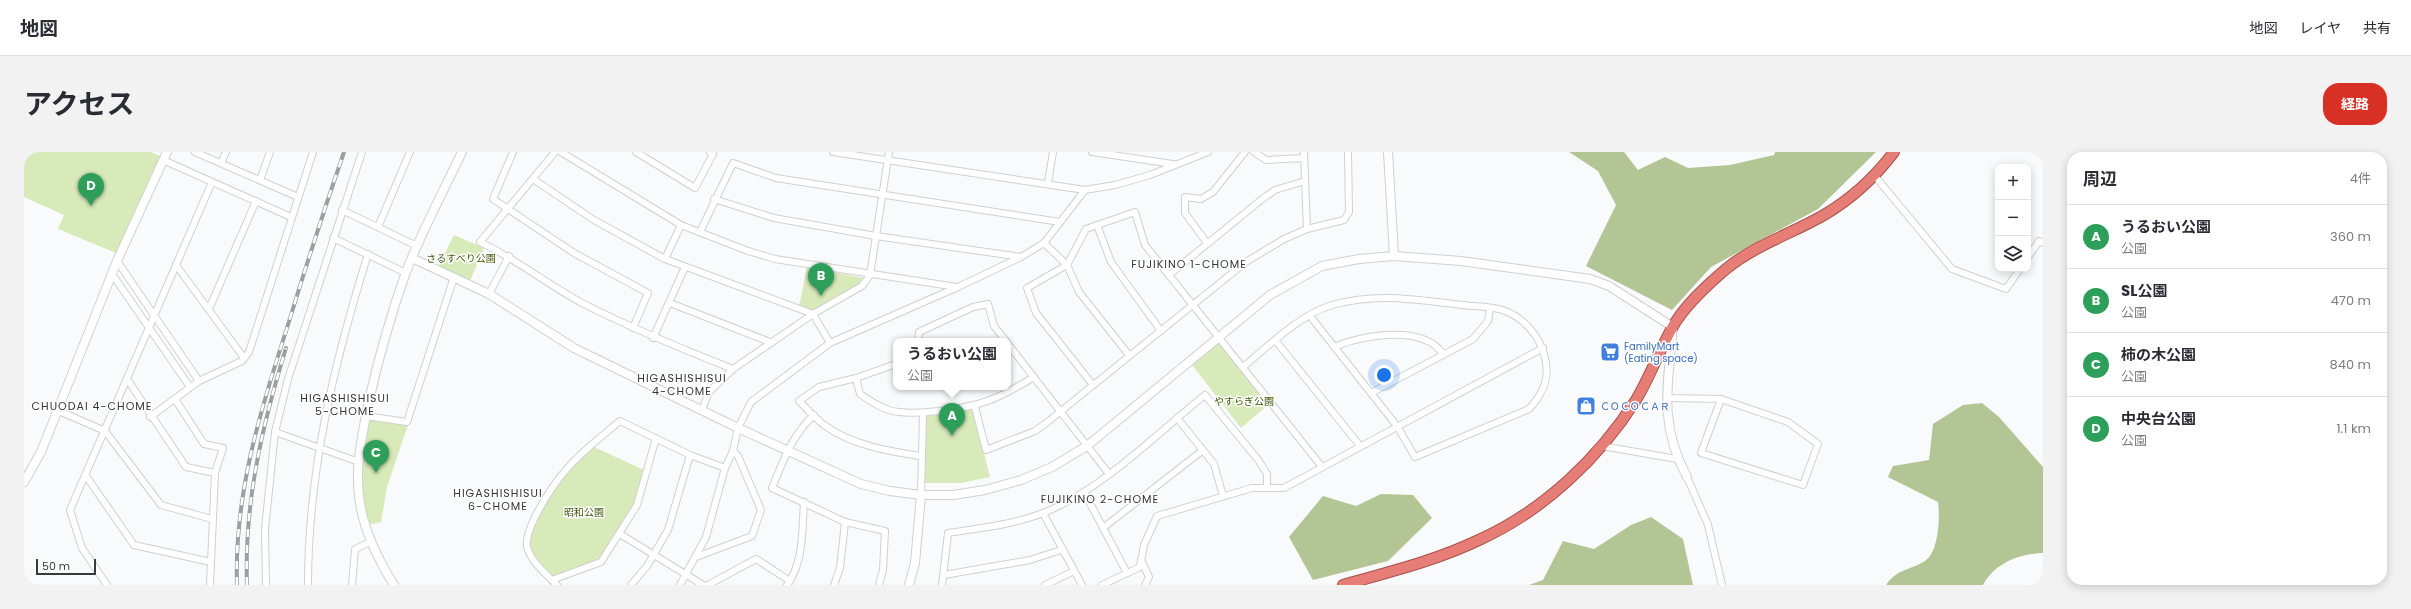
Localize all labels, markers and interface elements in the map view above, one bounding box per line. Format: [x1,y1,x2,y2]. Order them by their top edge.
text: 地図 [20,15,58,42]
text: 地図 [2249,18,2277,38]
text: レイヤ [2299,18,2341,38]
text: 共有 [2363,18,2391,38]
button: 経路 [2323,83,2387,125]
text: アクセス [24,85,135,124]
map controls [1995,164,2031,272]
button: + [1995,164,2031,200]
text: 周辺 [2083,167,2117,191]
text: 4件 [2350,169,2371,188]
pin: D [78,173,104,206]
button: − [1995,200,2031,236]
text: うるおい公園 [2121,216,2211,237]
text: A [2091,227,2101,246]
text: 360 m [2330,227,2371,246]
button: layers [1995,236,2031,272]
text: 公園 [2121,239,2147,258]
park label: さるすべり公園 [426,251,496,266]
district label: FUJIKINO 1-CHOME [1131,256,1247,272]
pin: B [808,263,834,296]
text: SL公園 [2121,280,2167,301]
text: B [2092,291,2100,310]
text: 470 m [2331,291,2371,310]
text: 公園 [2121,303,2147,322]
popup [893,338,1011,390]
place label: FamilyMart (Eating space) [1624,339,1698,366]
supermarket icon: FamilyMart (Eating space) [1599,341,1621,363]
text: うるおい公園 [907,343,997,364]
text: 柿の木公園 [2121,344,2196,365]
text: C [2091,355,2101,374]
text: 840 m [2330,355,2371,374]
your location [1374,365,1394,385]
text: 公園 [907,366,933,385]
text: 公園 [2121,367,2147,386]
district label: HIGASHISHISUI 4-CHOME [637,370,727,399]
district label: HIGASHISHISUI 5-CHOME [300,390,390,419]
park label: やすらぎ公園 [1214,394,1274,409]
shop icon: ＣＯＣＯＣＡＲ [1575,395,1597,417]
district label: CHUODAI 4-CHOME [32,398,152,414]
place label: ＣＯＣＯＣＡＲ [1600,399,1670,414]
pin: A [939,403,965,436]
text: 中央台公園 [2121,408,2196,429]
text: D [2091,419,2101,438]
text: 1.1 km [2336,419,2371,438]
text: 公園 [2121,431,2147,450]
pin: C [363,440,389,473]
district label: HIGASHISHISUI 6-CHOME [453,485,543,514]
district label: FUJIKINO 2-CHOME [1041,491,1159,507]
park label: 昭和公園 [564,505,604,520]
scale bar [36,557,96,576]
text: 50 m [42,558,70,574]

